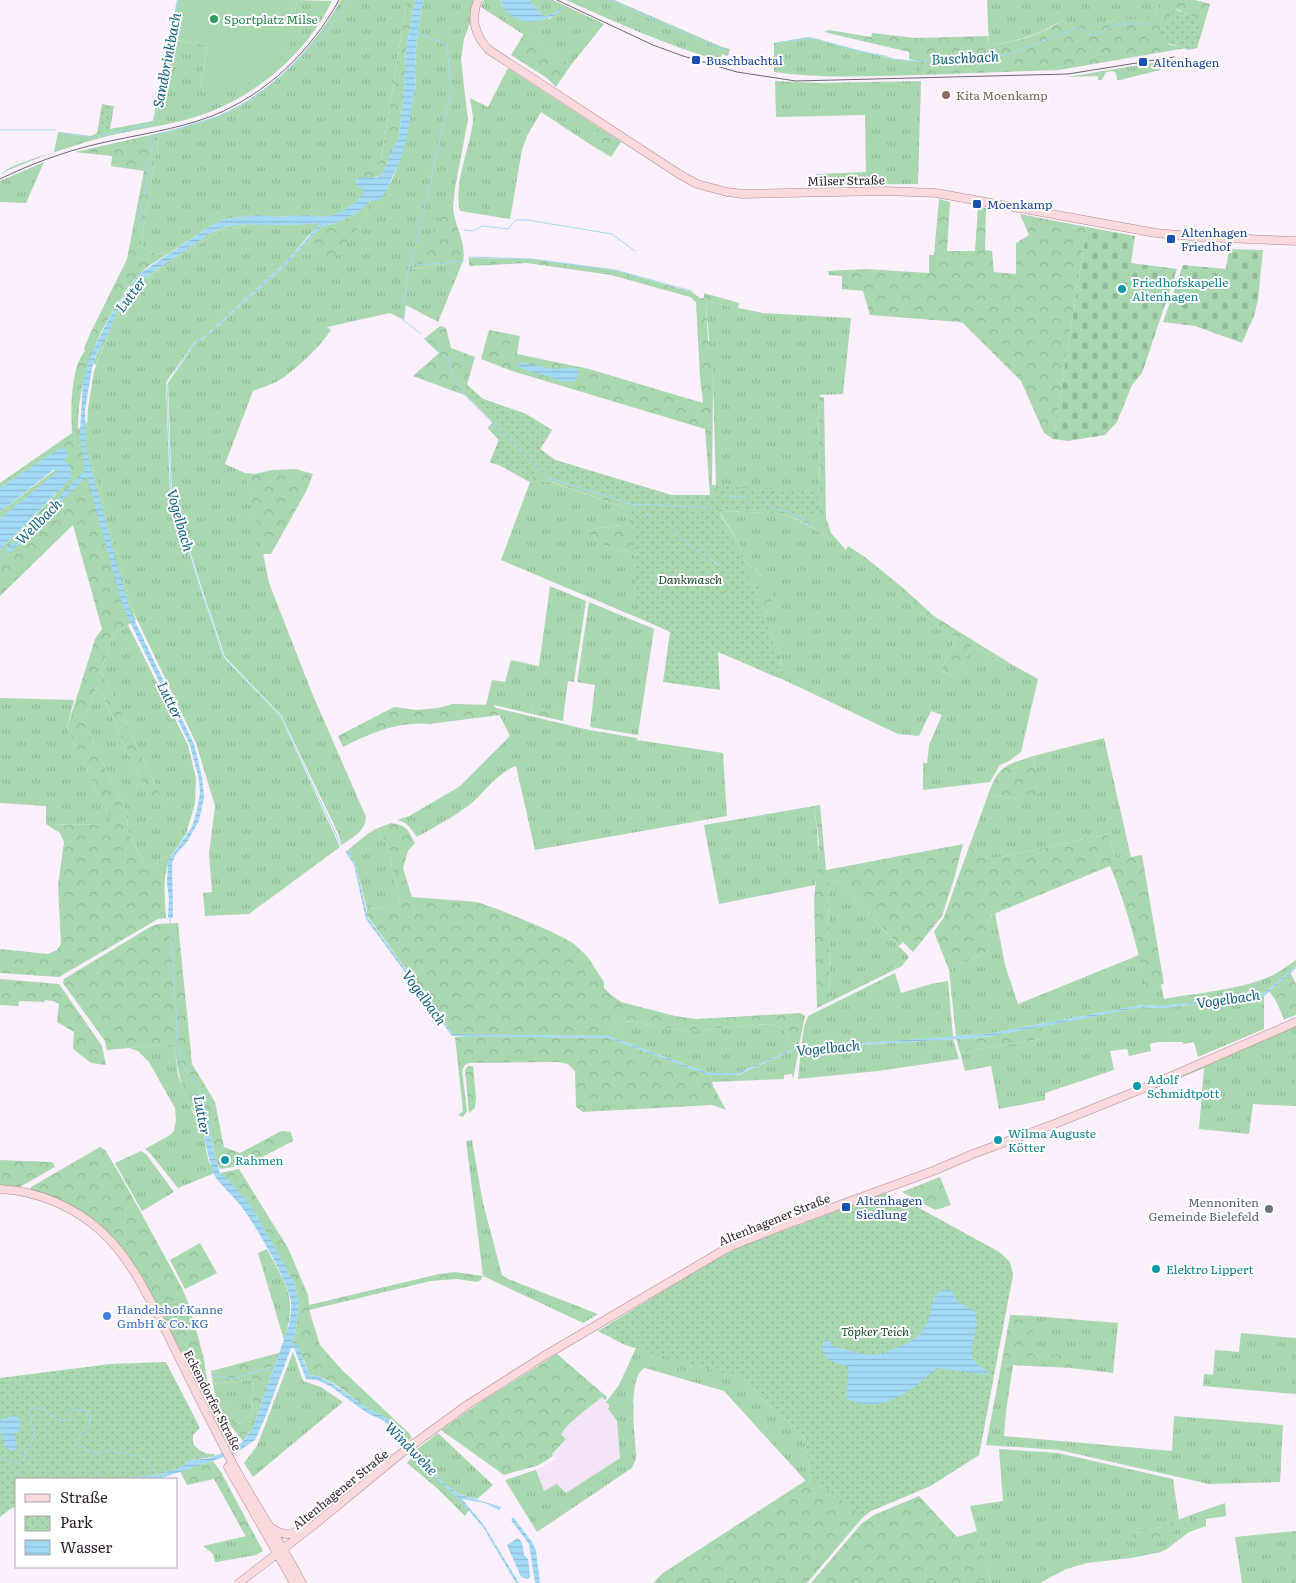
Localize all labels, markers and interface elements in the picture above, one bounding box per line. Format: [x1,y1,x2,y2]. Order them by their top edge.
water label: Sandbrinkbach [147,10,185,109]
place label: Sportplatz Milse [224,10,318,28]
marker: Sportplatz Milse [208,13,220,25]
water label: Buschbach [931,45,1000,69]
place label: Buschbachtal [706,51,783,69]
place label: Altenhagen [1153,53,1220,71]
marker: Buschbachtal [690,54,702,66]
marker: Altenhagen [1137,56,1149,68]
place label: Kita Moenkamp [956,86,1048,104]
marker: Kita Moenkamp [940,89,952,101]
street label: Milser Straße [807,170,885,190]
place label: Moenkamp [987,195,1052,213]
marker: Moenkamp [971,198,983,210]
place label: Altenhagen Friedhof [1181,223,1248,255]
marker: Altenhagen Friedhof [1165,233,1177,245]
water label: Lutter [110,272,150,316]
place label: Friedhofskapelle Altenhagen [1132,273,1229,305]
marker: Friedhofskapelle Altenhagen [1116,283,1128,295]
water label: Vogelbach [163,486,200,554]
water label: Wellbach [11,493,66,548]
park label: Dankmasch [658,570,722,588]
water label: Lutter [153,678,189,723]
water label: Vogelbach [398,965,452,1029]
water label: Vogelbach [1195,984,1262,1012]
water label: Vogelbach [795,1034,862,1060]
place label: Adolf Schmidtpott [1147,1070,1219,1102]
marker: Adolf Schmidtpott [1131,1080,1143,1092]
water label: Lutter [190,1094,216,1137]
place label: Wilma Auguste Kötter [1008,1124,1096,1156]
marker: Wilma Auguste Kötter [992,1134,1004,1146]
place label: Rahmen [235,1151,283,1169]
marker: Rahmen [219,1154,231,1166]
street label: Altenhagener Straße [716,1188,832,1250]
place label: Altenhagen Siedlung [856,1191,923,1223]
place label: Mennoniten Gemeinde Bielefeld [1148,1193,1260,1225]
marker: Altenhagen Siedlung [840,1201,852,1213]
marker: Mennoniten Gemeinde Bielefeld [1263,1203,1275,1215]
place label: Elektro Lippert [1166,1260,1253,1278]
marker: Elektro Lippert [1150,1263,1162,1275]
place label: Handelshof Kanne GmbH & Co. KG [117,1300,223,1332]
marker: Handelshof Kanne GmbH & Co. KG [101,1310,113,1322]
park label: Töpker Teich [841,1322,909,1340]
street label: Eckendorfer Straße [180,1346,246,1454]
water label: Windwehe [381,1417,443,1480]
street label: Altenhagener Straße [288,1445,392,1533]
legend [15,1478,178,1568]
text: Straße [60,1485,108,1508]
text: Park [60,1510,94,1533]
text: Wasser [60,1535,112,1558]

